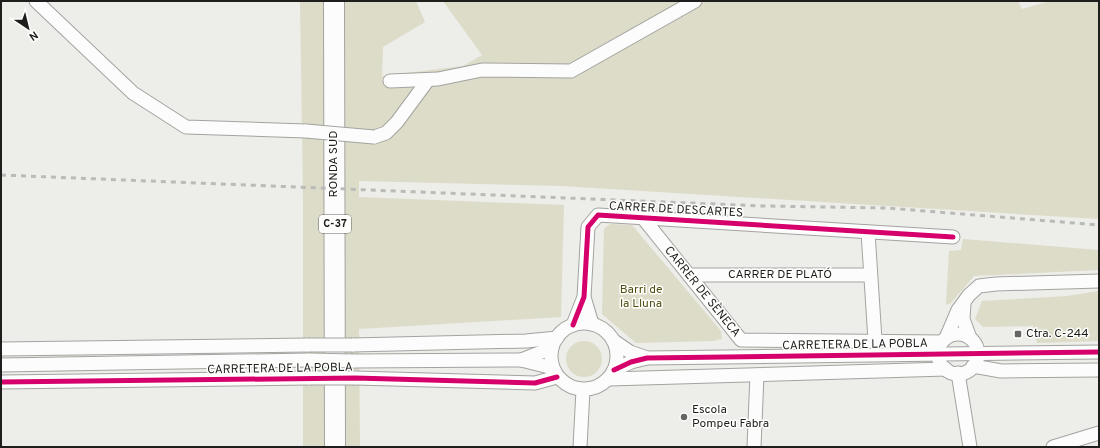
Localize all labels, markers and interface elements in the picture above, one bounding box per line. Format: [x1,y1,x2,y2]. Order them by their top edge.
north arrow [8,8,48,48]
text: N [26,27,40,43]
street label: RONDA SUD [326,131,342,197]
street label: CARRER DE DESCARTES [609,198,743,222]
road number: C-37 [319,215,351,233]
street label: CARRER DE SÈNECA [660,243,744,341]
street label: CARRER DE PLATÓ [728,267,832,283]
park label: Barri de la Lluna [620,282,662,312]
place label: Ctra. C-244 [1026,326,1089,342]
marker: Ctra. C-244 [1013,329,1023,339]
street label: CARRETERA DE LA POBLA [782,336,928,354]
street label: CARRETERA DE LA POBLA [207,360,353,378]
place label: Escola Pompeu Fabra [692,402,769,432]
marker: Escola Pompeu Fabra [679,412,689,422]

